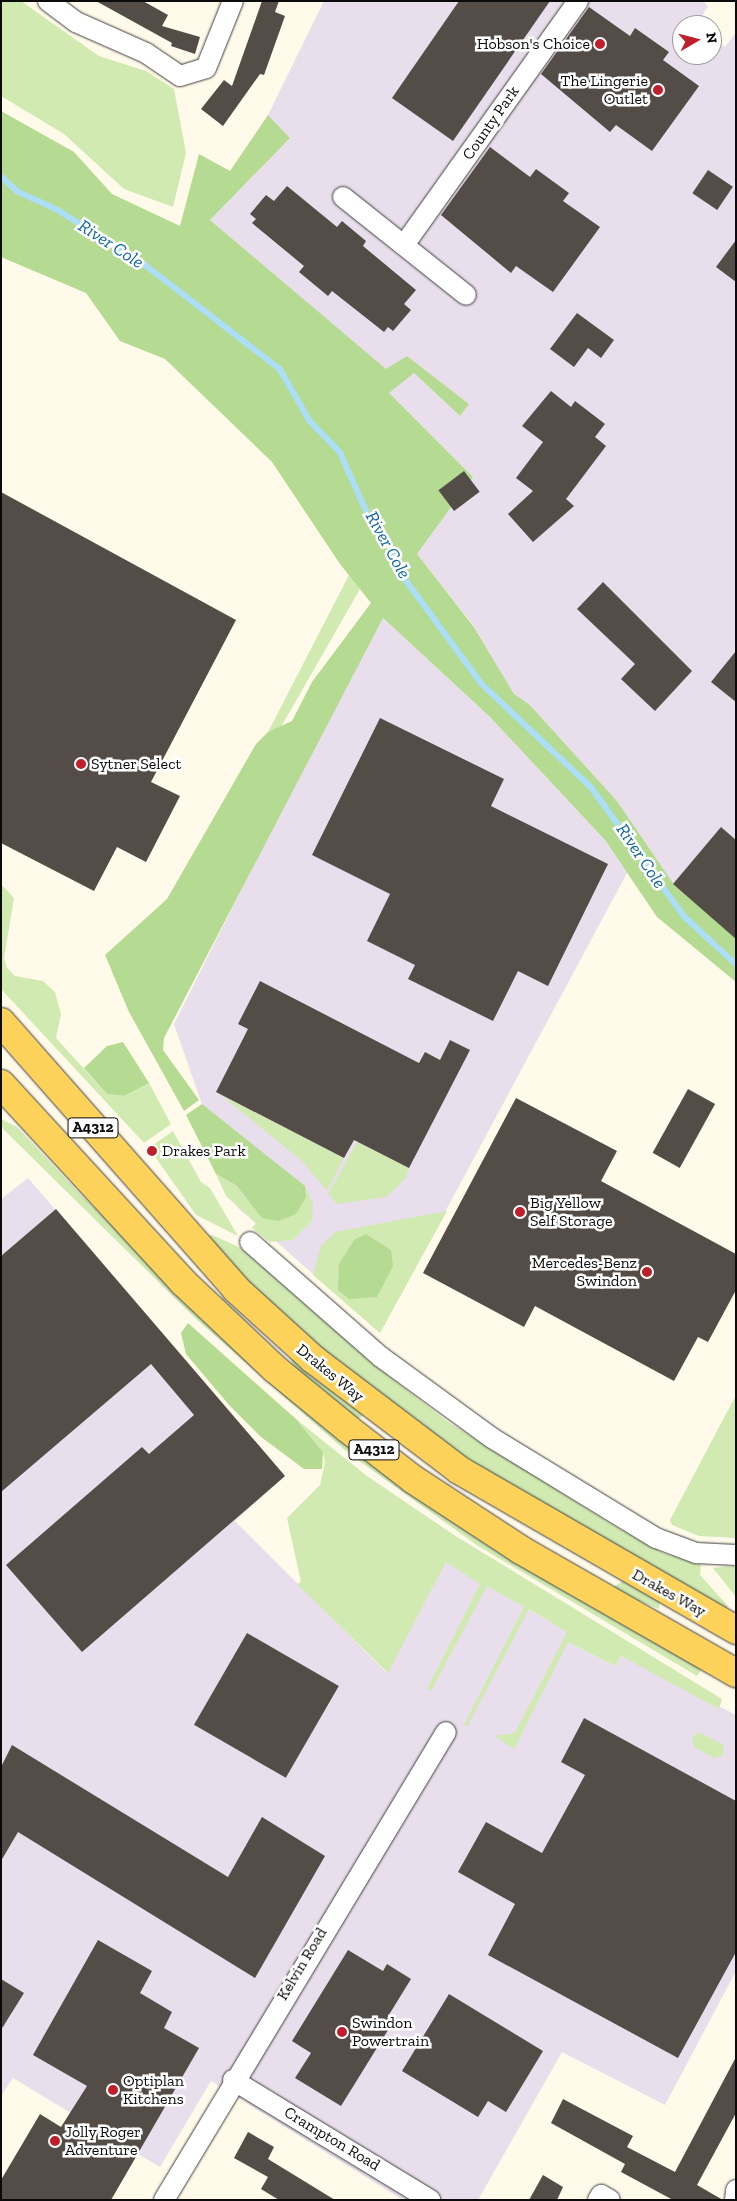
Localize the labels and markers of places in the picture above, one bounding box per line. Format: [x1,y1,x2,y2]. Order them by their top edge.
place label: Hobson's Choice [477,34,590,54]
marker: Hobson's Choice [594,38,606,50]
place label: The Lingerie Outlet [561,71,648,109]
marker: The Lingerie Outlet [652,84,664,96]
place label: Sytner Select [91,754,182,774]
marker: Sytner Select [75,758,87,770]
place label: Drakes Park [162,1141,246,1161]
marker: Drakes Park [146,1145,158,1157]
place label: Big Yellow Self Storage [530,1193,612,1231]
marker: Big Yellow Self Storage [514,1206,526,1218]
place label: Mercedes-Benz Swindon [532,1253,637,1291]
marker: Mercedes-Benz Swindon [641,1266,653,1278]
place label: Swindon Powertrain [352,2013,429,2051]
marker: Swindon Powertrain [336,2026,348,2038]
place label: Optiplan Kitchens [123,2071,184,2109]
marker: Optiplan Kitchens [107,2084,119,2096]
place label: Jolly Roger Adventure [65,2122,141,2160]
marker: Jolly Roger Adventure [49,2135,61,2147]

